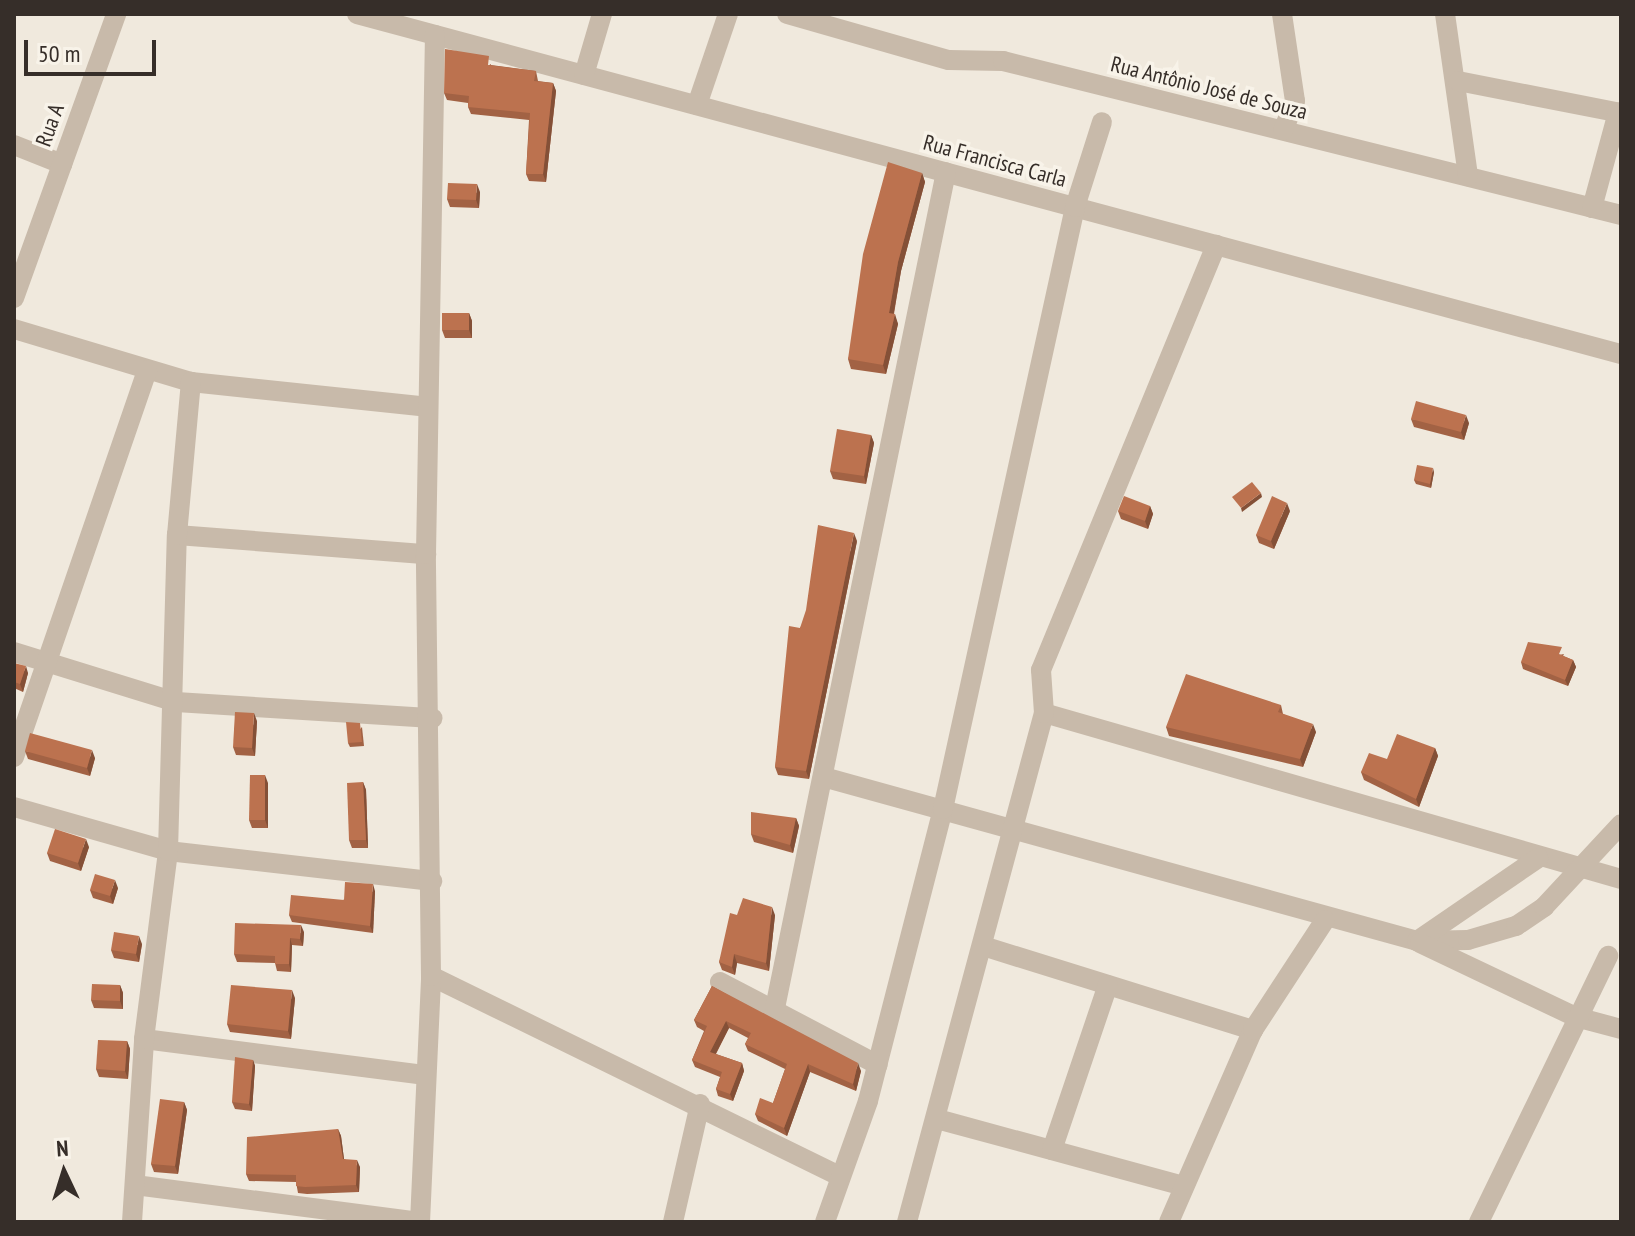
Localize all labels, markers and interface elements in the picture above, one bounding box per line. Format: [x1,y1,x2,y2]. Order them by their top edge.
scale bar [28,24,160,74]
text: 50 m [38,38,80,69]
street label: Rua Antônio José de Souza [1108,51,1310,125]
street label: Rua A [30,100,70,150]
street label: Rua Francisca Carla [921,129,1069,193]
north arrow [24,1132,104,1212]
text: N [55,1134,69,1162]

